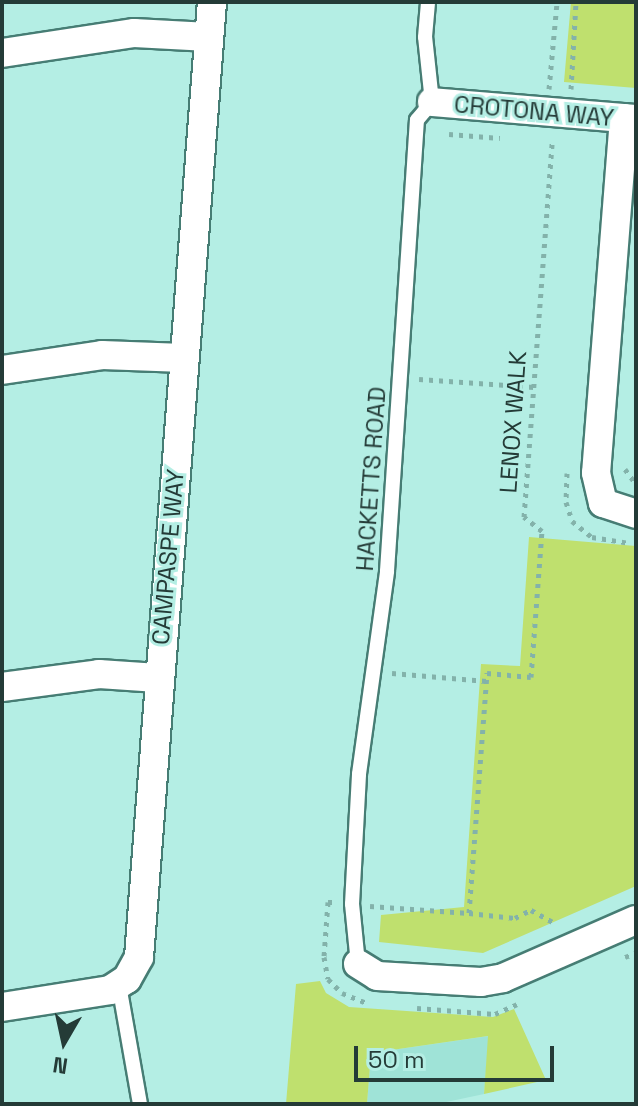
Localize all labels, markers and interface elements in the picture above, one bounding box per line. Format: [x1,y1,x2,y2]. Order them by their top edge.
street label: CROTONA WAY [453,90,615,132]
street label: LENOX WALK [494,350,532,494]
street label: HACKETTS ROAD [350,386,392,572]
street label: CAMPASPE WAY [146,468,190,646]
north arrow [24,1002,104,1082]
scale bar [358,1030,558,1080]
text: 50 m [368,1044,425,1075]
text: N [51,1051,70,1081]

